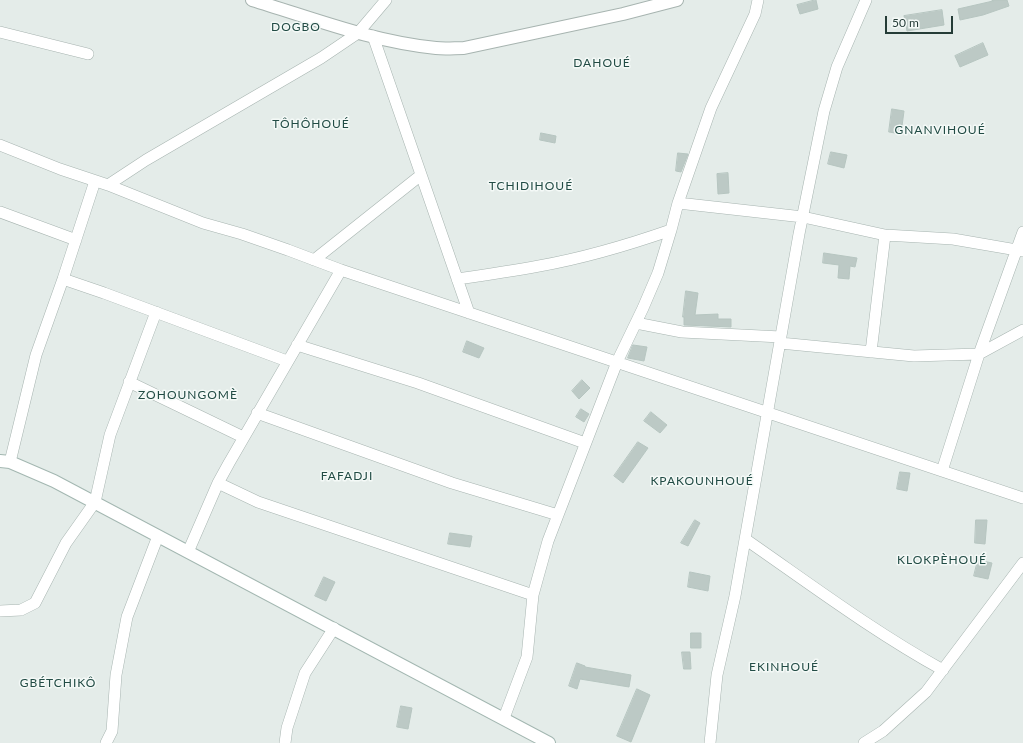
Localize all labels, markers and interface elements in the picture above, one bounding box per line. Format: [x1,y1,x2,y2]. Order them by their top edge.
scale bar [887,8,955,34]
text: 50 m [892,15,919,30]
district label: DOGBO [271,20,321,34]
district label: DAHOUÉ [573,56,631,70]
district label: TÔHÔHOUÉ [272,117,350,131]
district label: GNANVIHOUÉ [894,123,986,137]
district label: TCHIDIHOUÉ [489,179,573,193]
district label: ZOHOUNGOMÈ [138,388,238,402]
district label: FAFADJI [321,469,373,483]
district label: KPAKOUNHOUÉ [650,474,754,488]
district label: KLOKPÈHOUÉ [897,553,987,567]
district label: EKINHOUÉ [749,660,819,674]
district label: GBÉTCHIKÔ [20,676,96,690]

